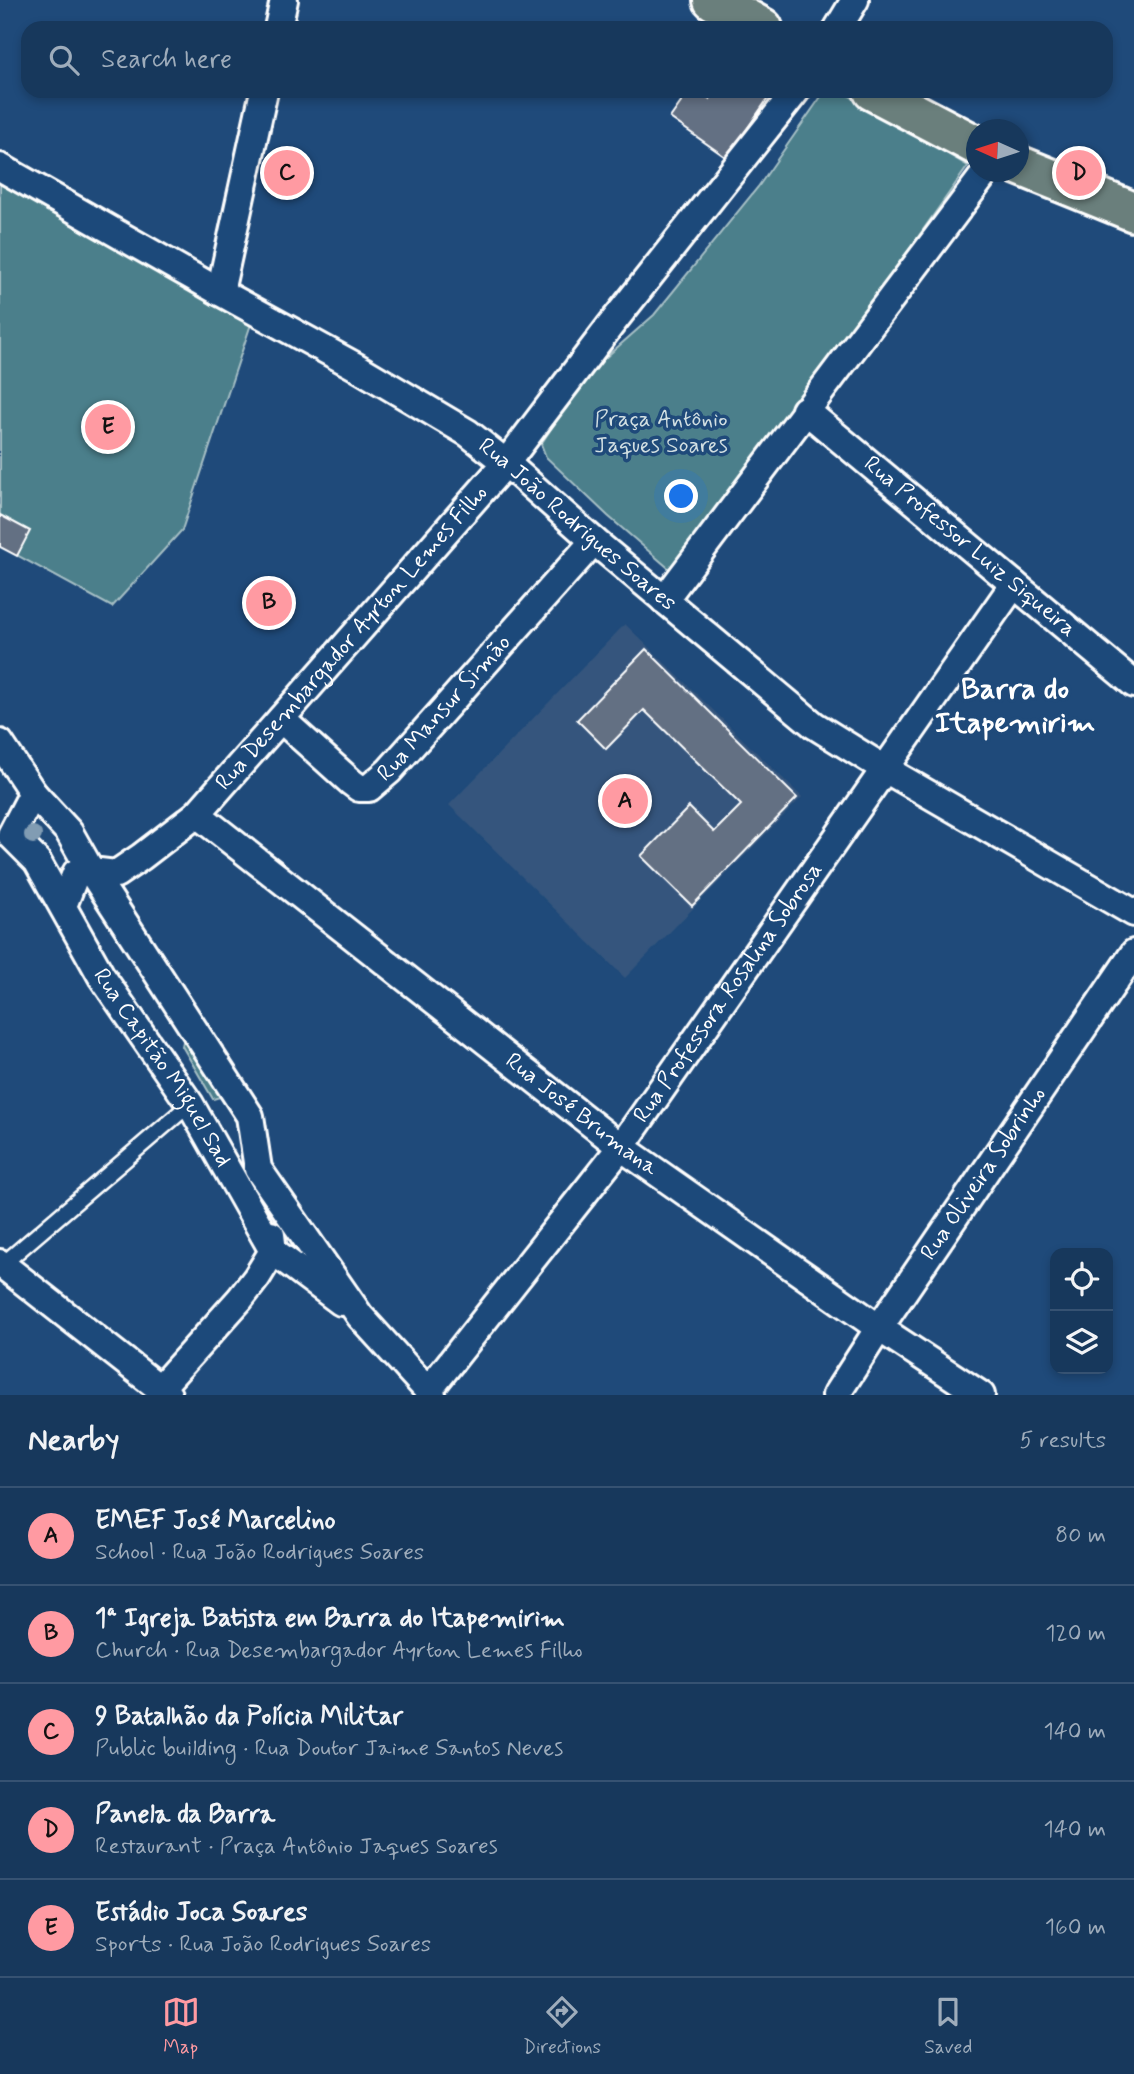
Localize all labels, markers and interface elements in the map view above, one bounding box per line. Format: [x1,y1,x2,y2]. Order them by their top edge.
search box [21,21,1113,98]
icon: search [45,41,83,79]
text: Search here [101,43,232,77]
north arrow [966,119,1029,182]
pin: C [264,147,310,199]
pin: D [1056,147,1102,199]
pin: E [85,401,131,453]
park label: Praça Antônio Jaques Soares [594,405,728,461]
street label: Rua João Rodrigues Soares [472,432,682,618]
street label: Rua Professor Luiz Siqueira [857,450,1082,644]
street label: Rua Desembargador Ayrton Lemes Filho [209,479,495,797]
your location [664,479,698,513]
pin: B [246,577,292,629]
street label: Rua Mansur Simão [372,629,518,789]
district label: Barra do Itapemirim [935,670,1095,743]
pin: A [602,775,648,827]
street label: Rua Professora Rosalina Sobrosa [627,857,830,1129]
street label: Rua Capitão Miguel Sad [85,963,238,1173]
street label: Rua José Brumana [499,1046,664,1183]
street label: Rua Oliveira Sobrinho [914,1081,1053,1266]
map controls [1050,1248,1113,1374]
button: locate [1050,1248,1113,1311]
button: layers [1050,1311,1113,1374]
text: Nearby [28,1421,119,1460]
text: 5 results [1020,1426,1106,1456]
text: EMEF José Marcelino [95,1504,336,1538]
text: A [43,1521,59,1551]
text: 80 m [1055,1521,1106,1551]
text: School · Rua João Rodrigues Soares [95,1538,424,1568]
text: 1ª Igreja Batista em Barra do Itapemirim [95,1602,565,1636]
text: B [44,1619,58,1649]
text: 120 m [1045,1619,1106,1649]
text: Church · Rua Desembargador Ayrton Lemes Filho [95,1636,583,1666]
text: 9 Batalhão da Polícia Militar [95,1700,403,1734]
text: C [43,1717,59,1747]
text: 140 m [1043,1717,1106,1747]
text: Public building · Rua Doutor Jaime Santos Neves [95,1734,563,1764]
text: Panela da Barra [95,1798,275,1832]
text: D [43,1815,59,1845]
text: 140 m [1043,1815,1106,1845]
text: Restaurant · Praça Antônio Jaques Soares [95,1832,498,1862]
text: Estádio Joca Soares [95,1896,307,1930]
text: E [44,1913,58,1943]
text: 160 m [1045,1913,1106,1943]
text: Sports · Rua João Rodrigues Soares [95,1930,431,1960]
tab: Map [162,1993,200,2060]
tab: Directions [523,1993,601,2060]
tab: Saved [924,1993,972,2060]

